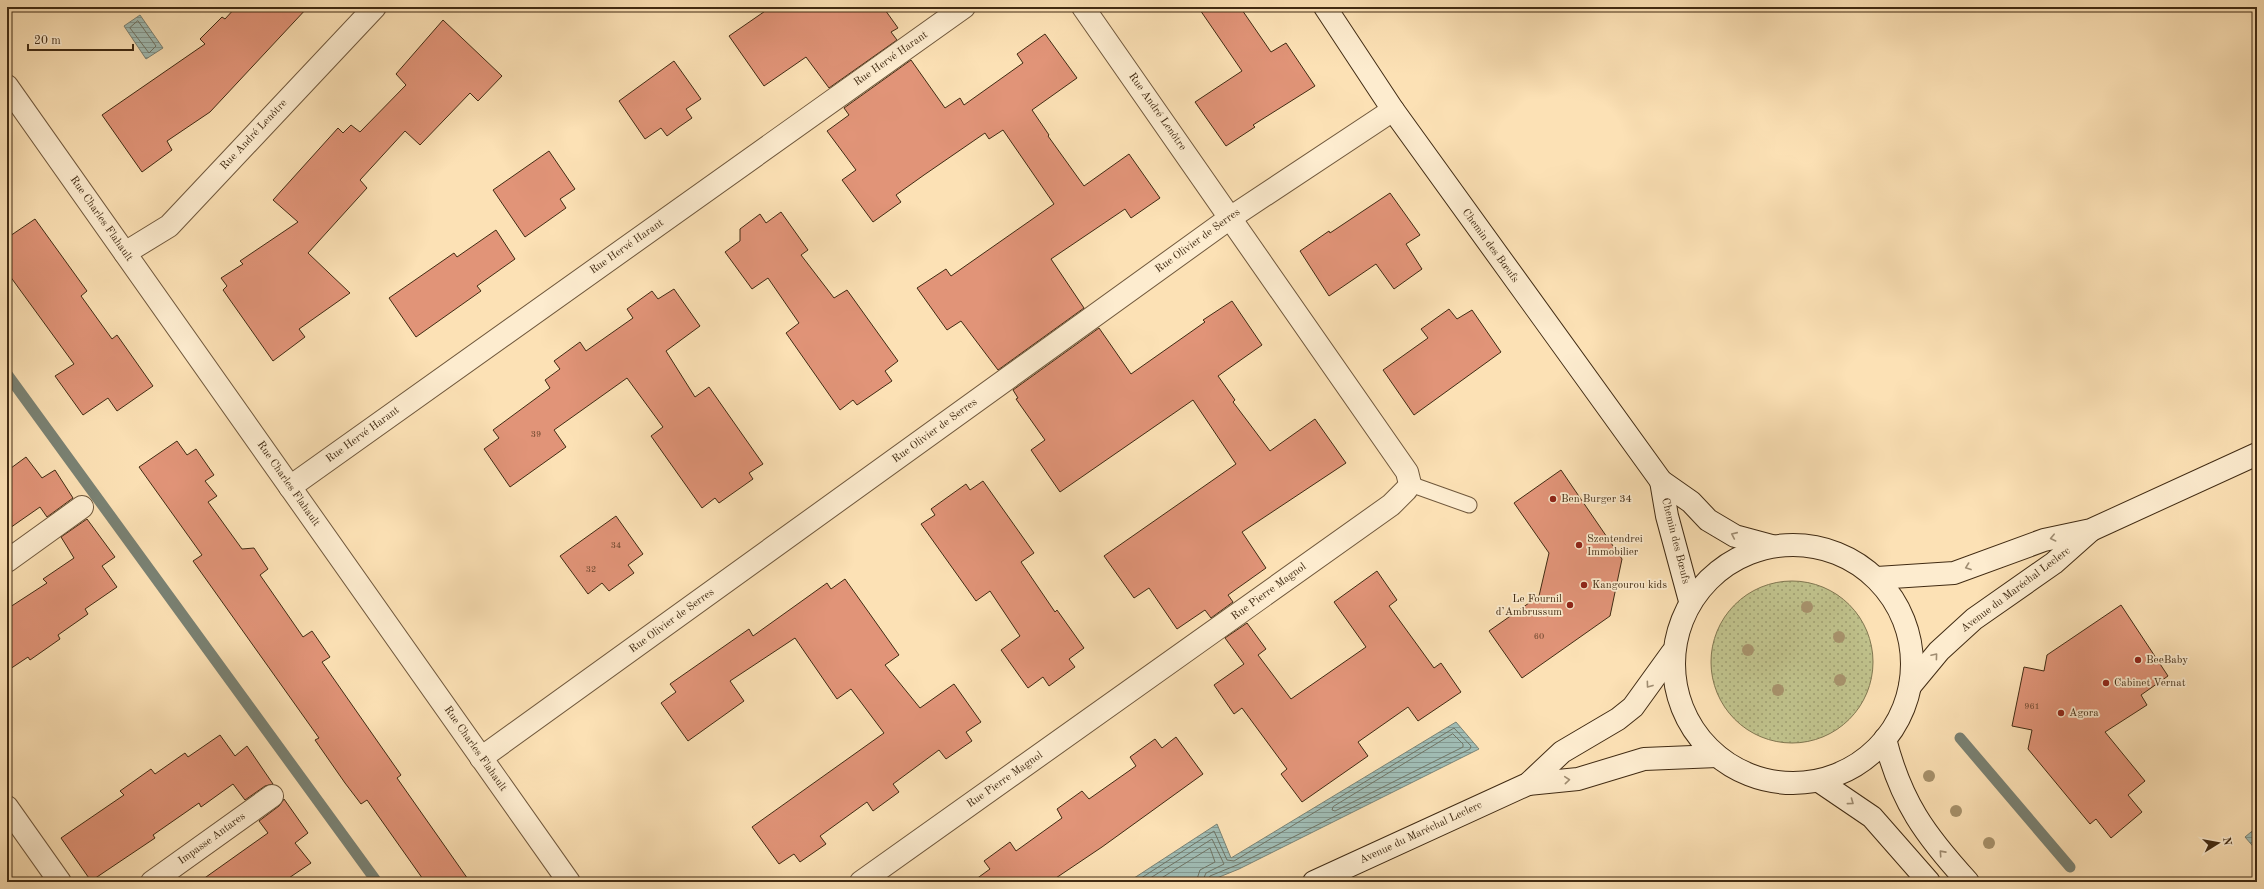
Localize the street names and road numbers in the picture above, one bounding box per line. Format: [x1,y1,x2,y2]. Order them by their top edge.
street label: Rue Hervé Harant [852,29,930,89]
street label: Rue André Lenôtre [1126,71,1188,153]
street label: Rue André Lenôtre [219,98,289,172]
street label: Rue Charles Flahault [68,174,135,264]
street label: Rue Olivier de Serres [1154,207,1243,275]
street label: Chemin des Bœufs [1460,207,1520,285]
street label: Rue Hervé Harant [588,217,666,277]
street label: Rue Olivier de Serres [891,397,980,465]
street label: Rue Hervé Harant [324,405,402,465]
street label: Rue Charles Flahault [255,439,322,529]
street label: Chemin des Bœufs [1659,497,1691,585]
street label: Avenue du Maréchal Leclerc [1959,545,2073,635]
street label: Rue Pierre Magnol [1230,561,1308,623]
street label: Rue Olivier de Serres [628,587,717,655]
street label: Rue Charles Flahault [442,704,509,794]
street label: Rue Pierre Magnol [965,750,1045,810]
street label: Avenue du Maréchal Leclerc [1358,800,1484,866]
street label: Impasse Antares [176,811,248,867]

